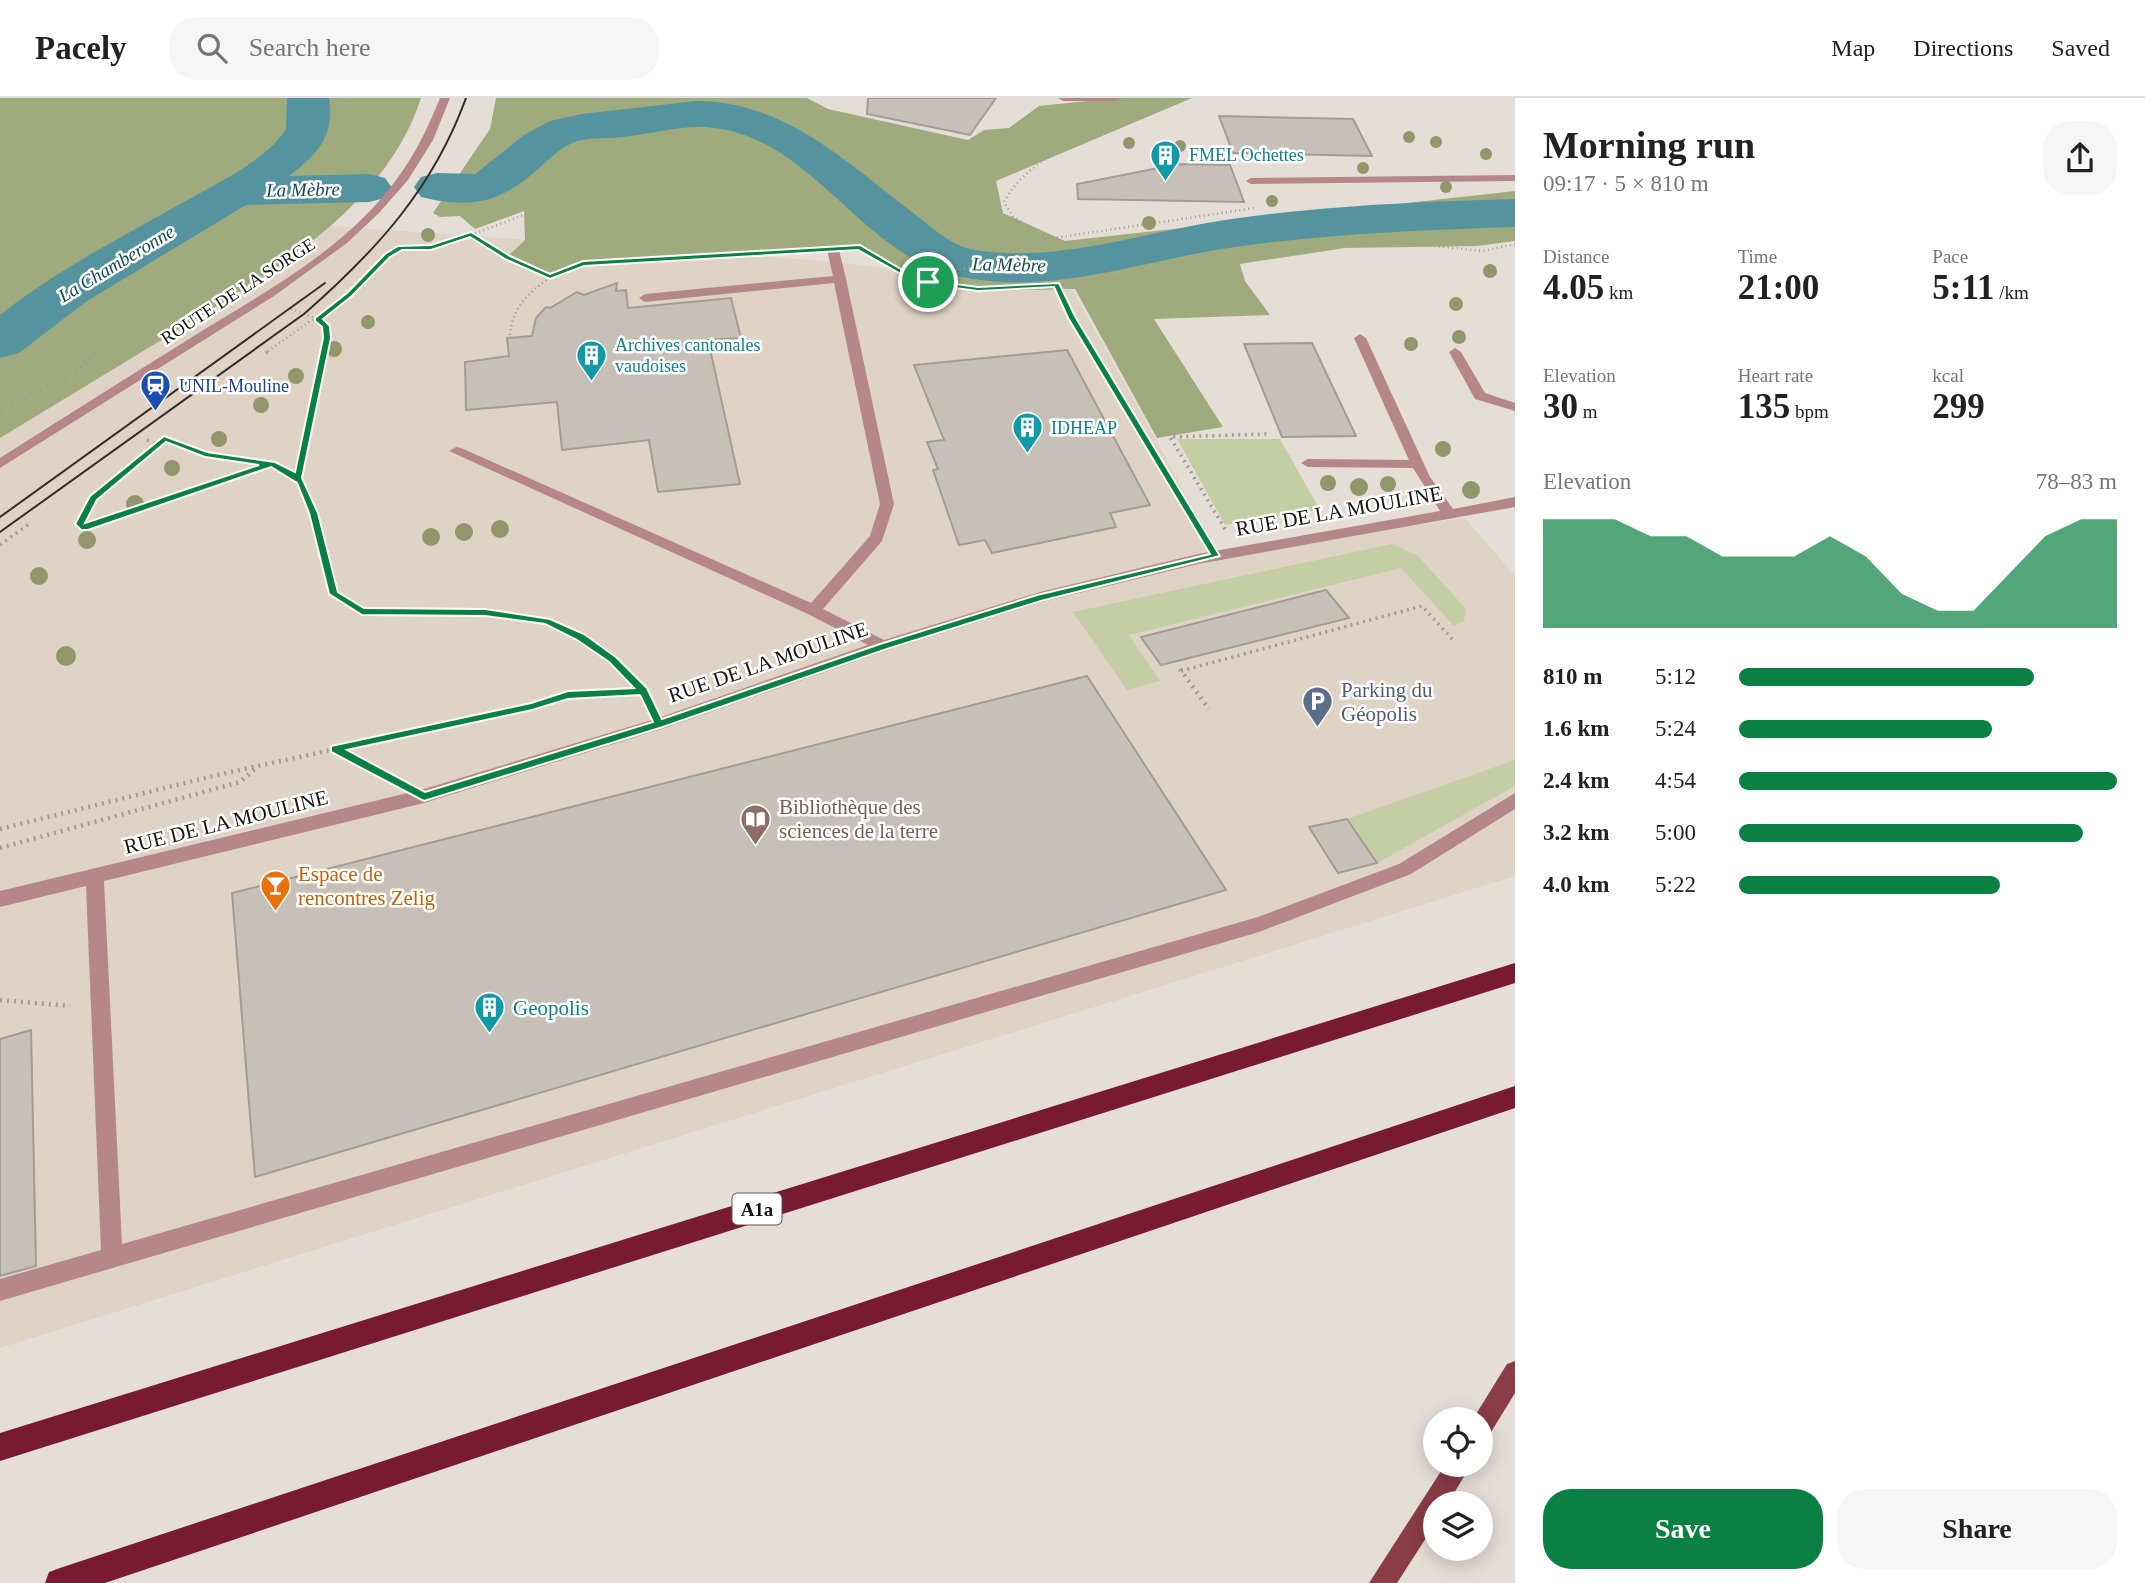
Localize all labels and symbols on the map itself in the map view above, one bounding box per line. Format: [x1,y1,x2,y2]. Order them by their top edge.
building icon: FMEL Ochettes [1149,138,1183,182]
place label: FMEL Ochettes [1189,145,1304,165]
water label: La Mèbre [265,178,340,201]
water label: La Chamberonne [54,220,178,307]
street label: ROUTE DE LA SORGE [157,234,319,348]
pin [898,252,958,312]
water label: La Mèbre [971,253,1046,276]
place label: Archives cantonales vaudoises [615,335,760,376]
building icon: Archives cantonales vaudoises [575,338,609,382]
station icon: UNIL-Mouline [139,369,173,413]
place label: UNIL-Mouline [179,376,289,396]
building icon: IDHEAP [1011,411,1045,455]
place label: IDHEAP [1051,418,1117,438]
street label: RUE DE LA MOULINE [1234,481,1444,541]
street label: RUE DE LA MOULINE [665,617,871,707]
place label: Parking du Géopolis [1341,678,1433,726]
parking icon: Parking du Géopolis [1301,685,1335,729]
street label: RUE DE LA MOULINE [122,785,330,859]
place label: Bibliothèque des sciences de la terre [779,795,938,843]
library icon: Bibliothèque des sciences de la terre [739,802,773,846]
place label: Espace de rencontres Zelig [298,862,436,910]
bar icon: Espace de rencontres Zelig [258,869,292,913]
building icon: Geopolis [473,991,507,1035]
place label: Geopolis [513,996,589,1020]
road number: A1a [732,1194,782,1224]

